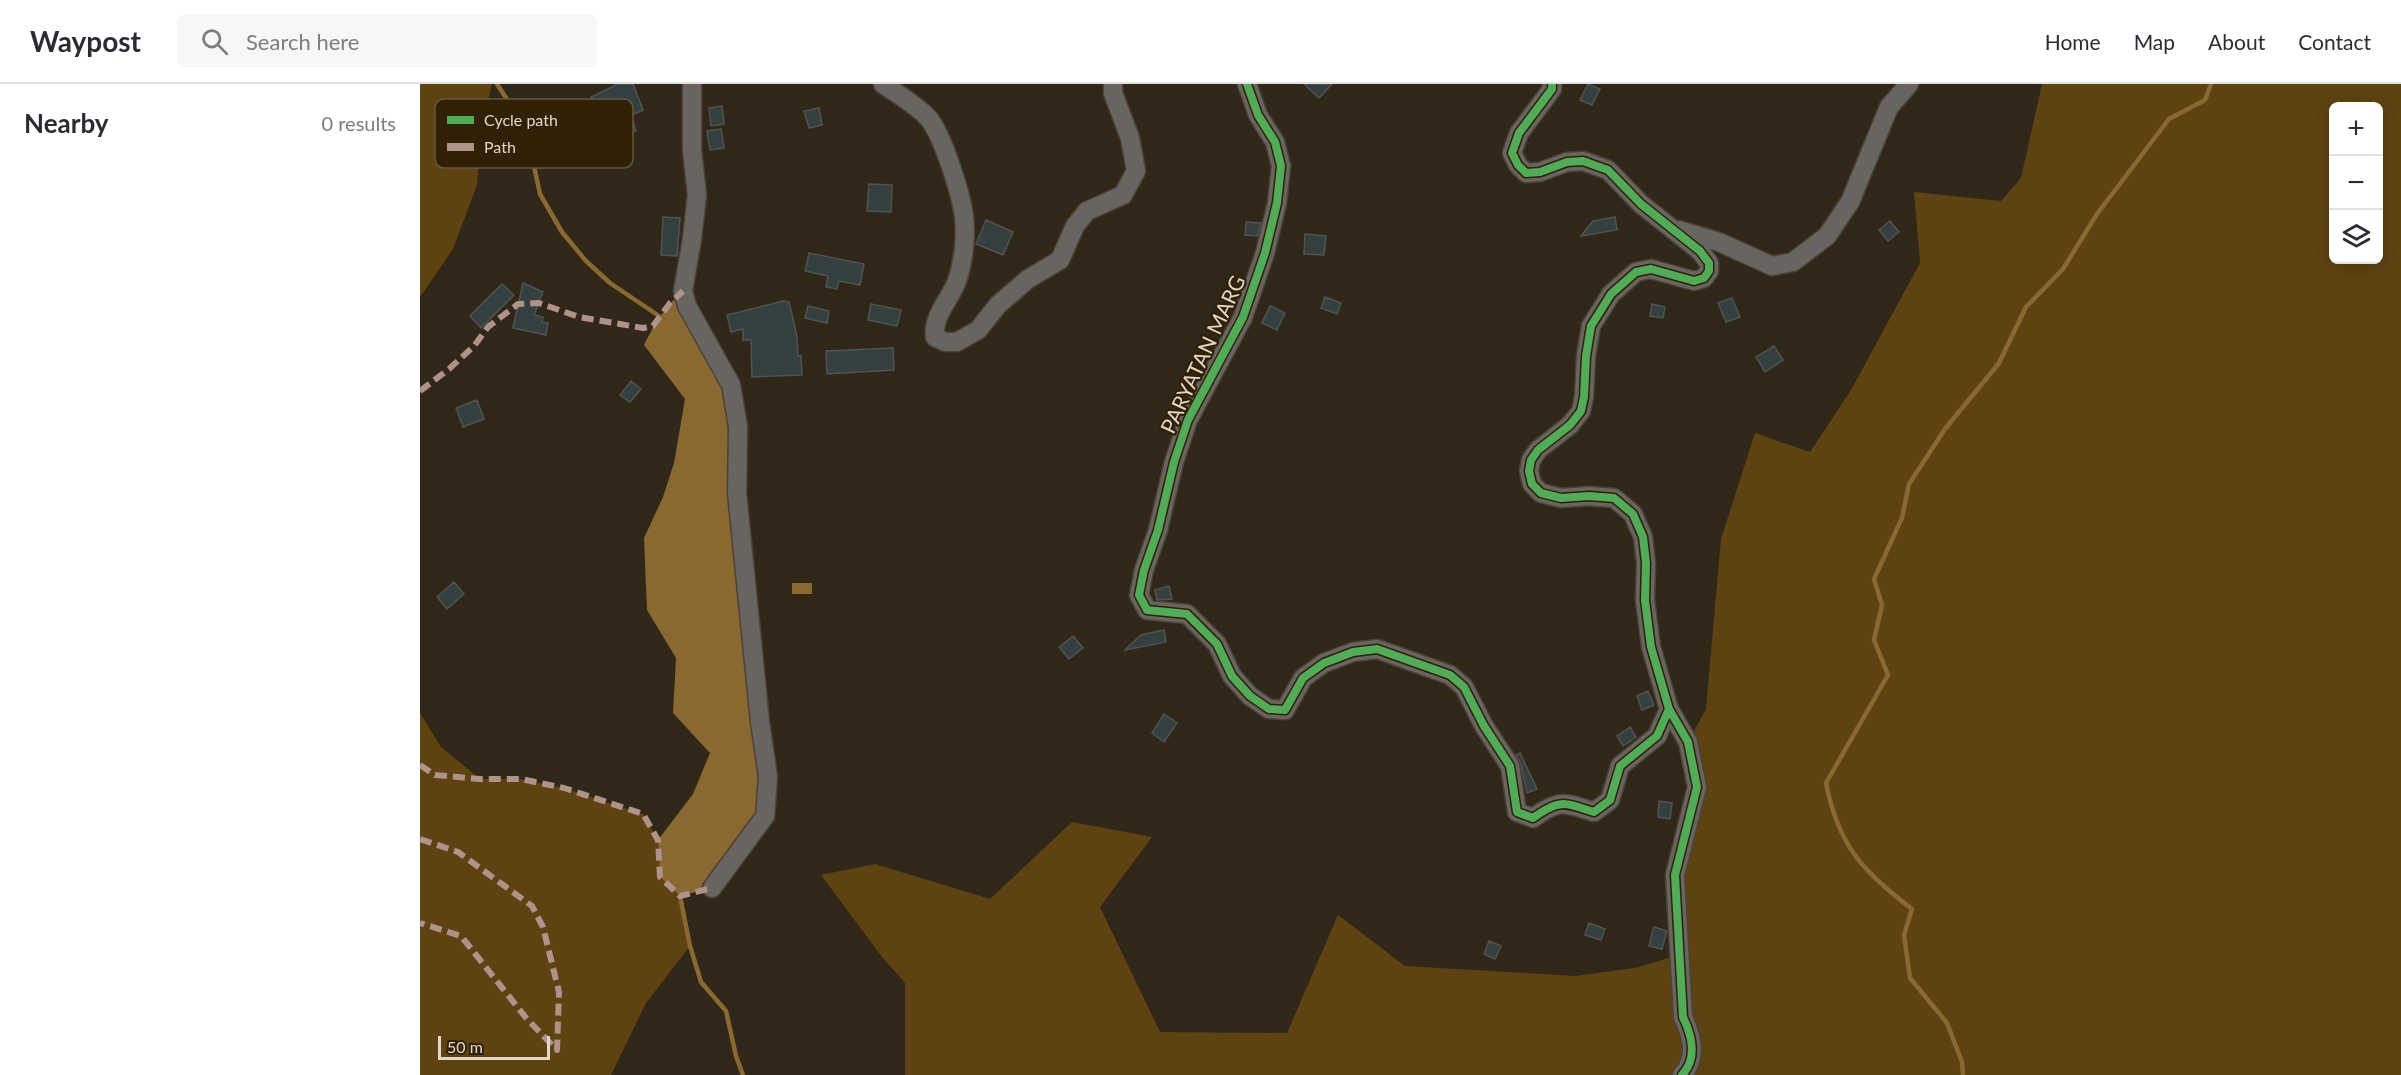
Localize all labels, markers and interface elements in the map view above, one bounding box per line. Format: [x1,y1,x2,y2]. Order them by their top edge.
search box [177,14,597,68]
text: Waypost [30,24,141,58]
icon: search [198,25,231,58]
text: Search here [246,28,359,55]
text: Home [2045,29,2101,54]
text: Map [2134,29,2175,54]
text: About [2208,29,2265,54]
text: Contact [2298,29,2371,54]
legend [435,99,633,168]
map controls [2329,102,2383,264]
button: + [2329,102,2383,156]
text: Nearby [24,107,109,139]
text: Cycle path [484,110,558,129]
text: 0 results [321,111,396,135]
text: Path [484,137,516,156]
button: − [2329,156,2383,210]
button: layers [2329,210,2383,264]
street label: PARYATAN MARG [1154,271,1250,437]
scale bar [438,1033,550,1060]
text: 50 m [447,1037,483,1056]

